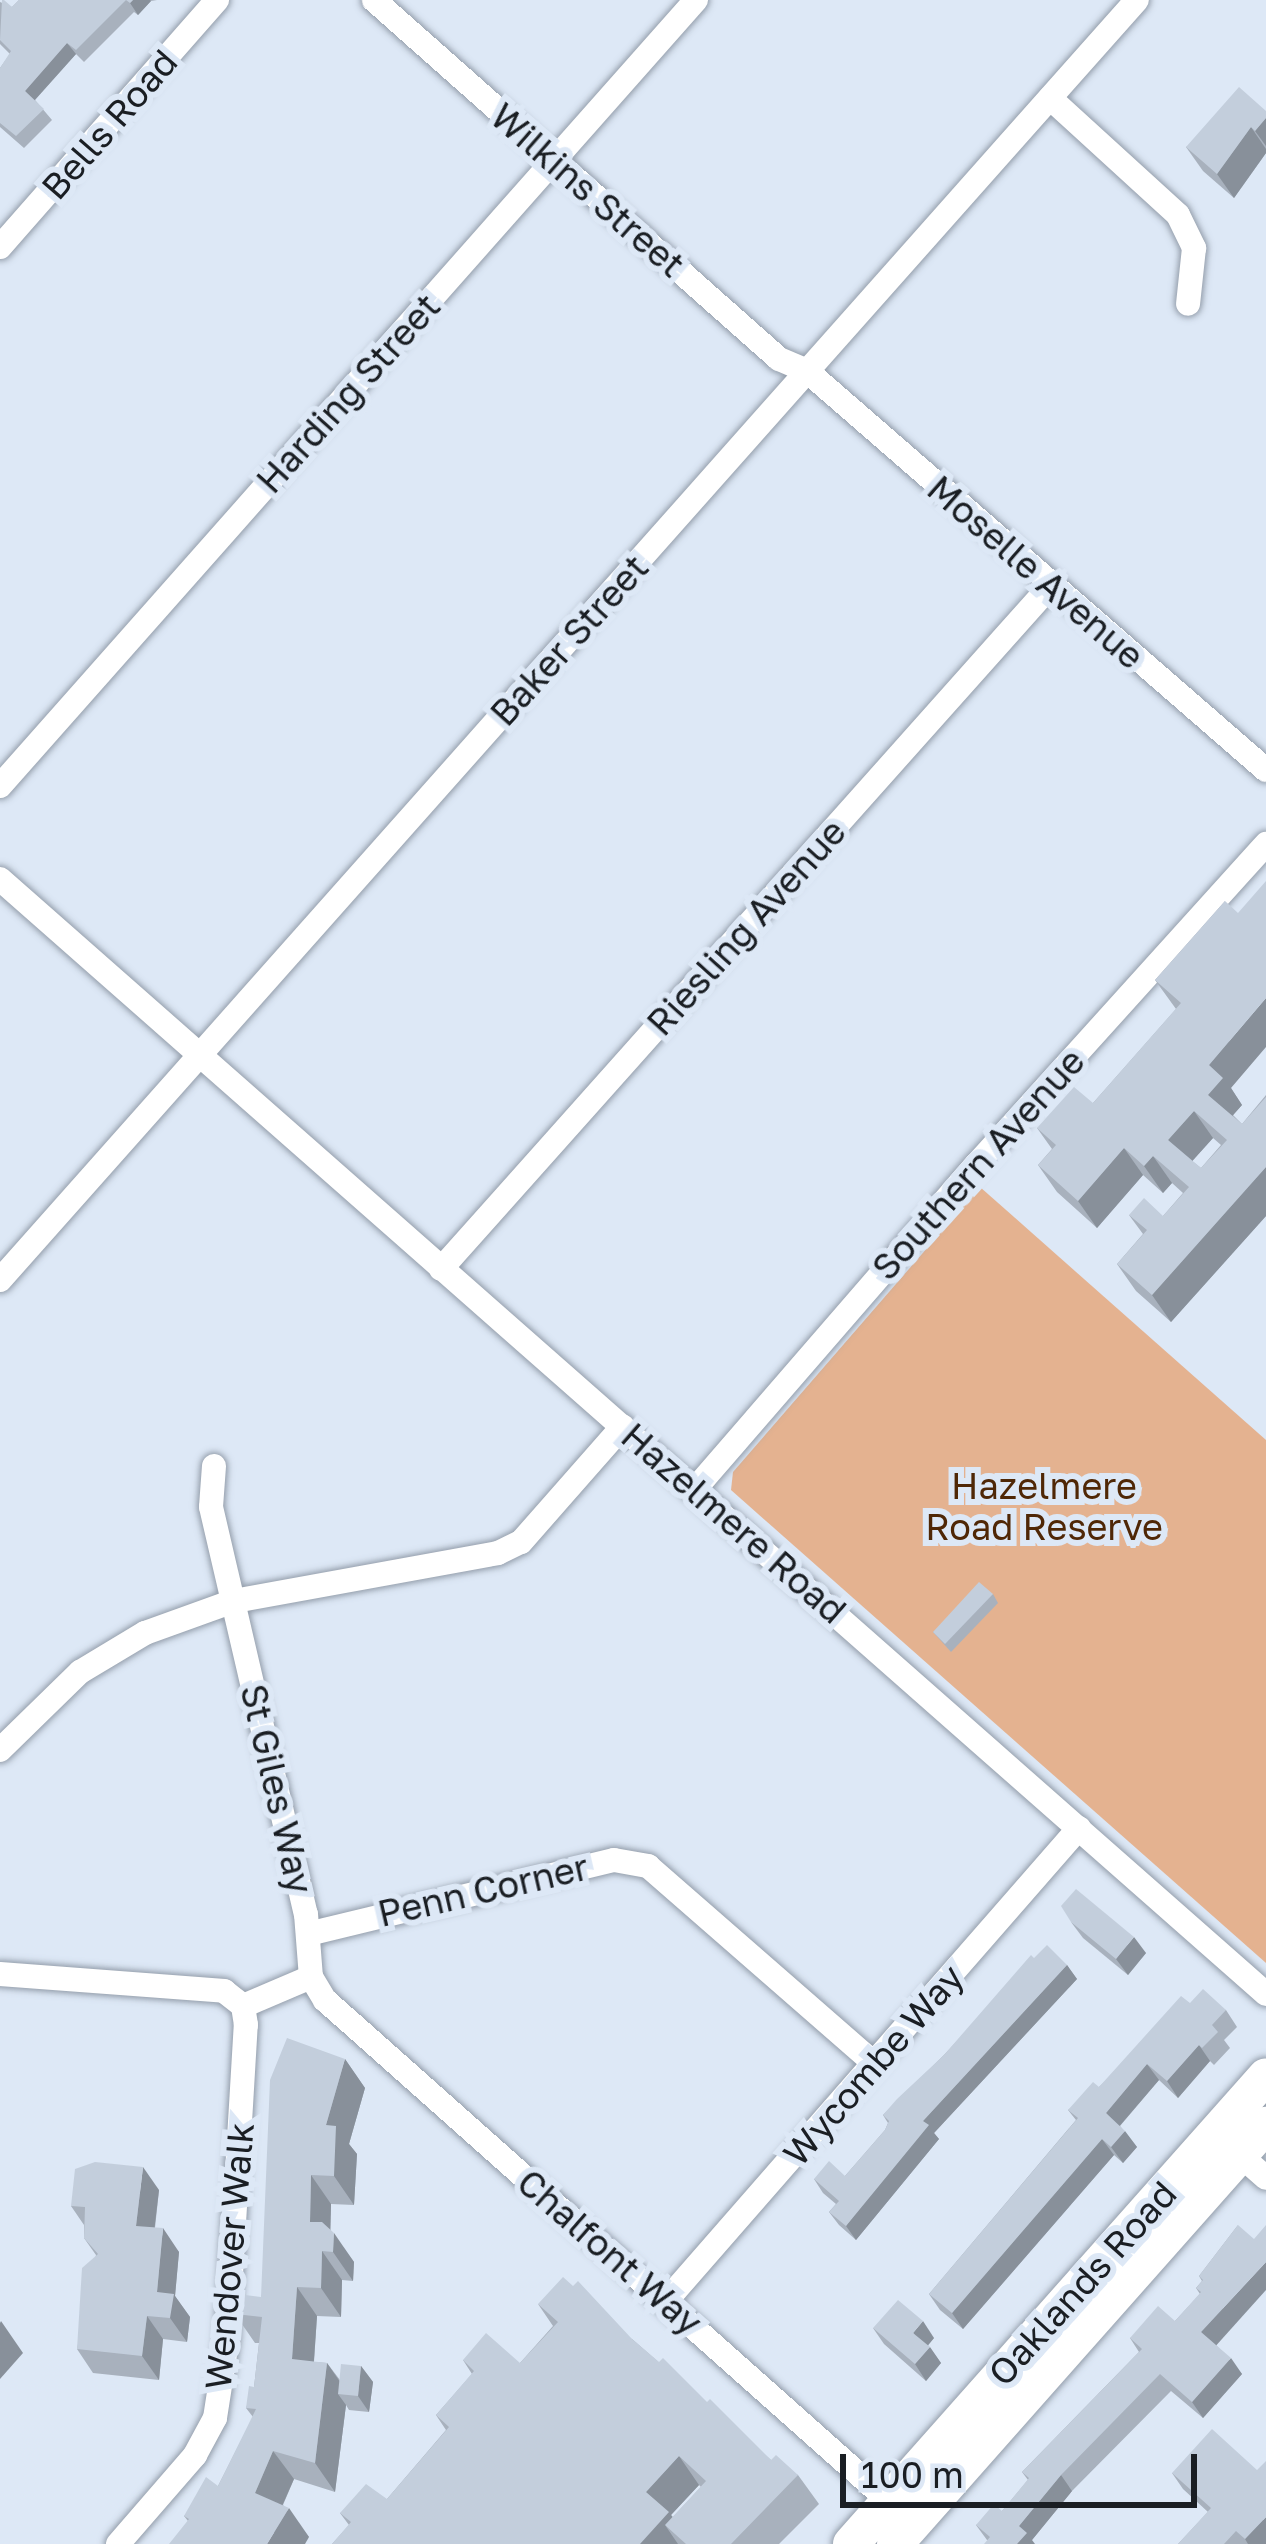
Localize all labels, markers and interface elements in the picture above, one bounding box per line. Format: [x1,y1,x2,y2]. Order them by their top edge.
street label: Bells Road [32,40,186,208]
street label: Wilkins Street [482,94,694,286]
street label: Harding Street [247,285,449,501]
street label: Moselle Avenue [919,466,1153,678]
street label: Baker Street [481,546,657,734]
street label: Riesling Avenue [638,810,854,1044]
street label: Southern Avenue [863,1040,1093,1288]
street label: Hazelmere Road [613,1414,855,1632]
park label: Hazelmere Road Reserve [925,1463,1163,1548]
street label: St Giles Way [232,1680,322,1898]
street label: Penn Corner [374,1845,592,1935]
street label: Wycombe Way [774,1956,972,2174]
street label: Wendover Walk [196,2121,262,2391]
street label: Chalfont Way [509,2160,711,2344]
street label: Oaklands Road [979,2172,1185,2394]
scale bar [846,2430,1203,2504]
text: 100 m [861,2453,964,2496]

